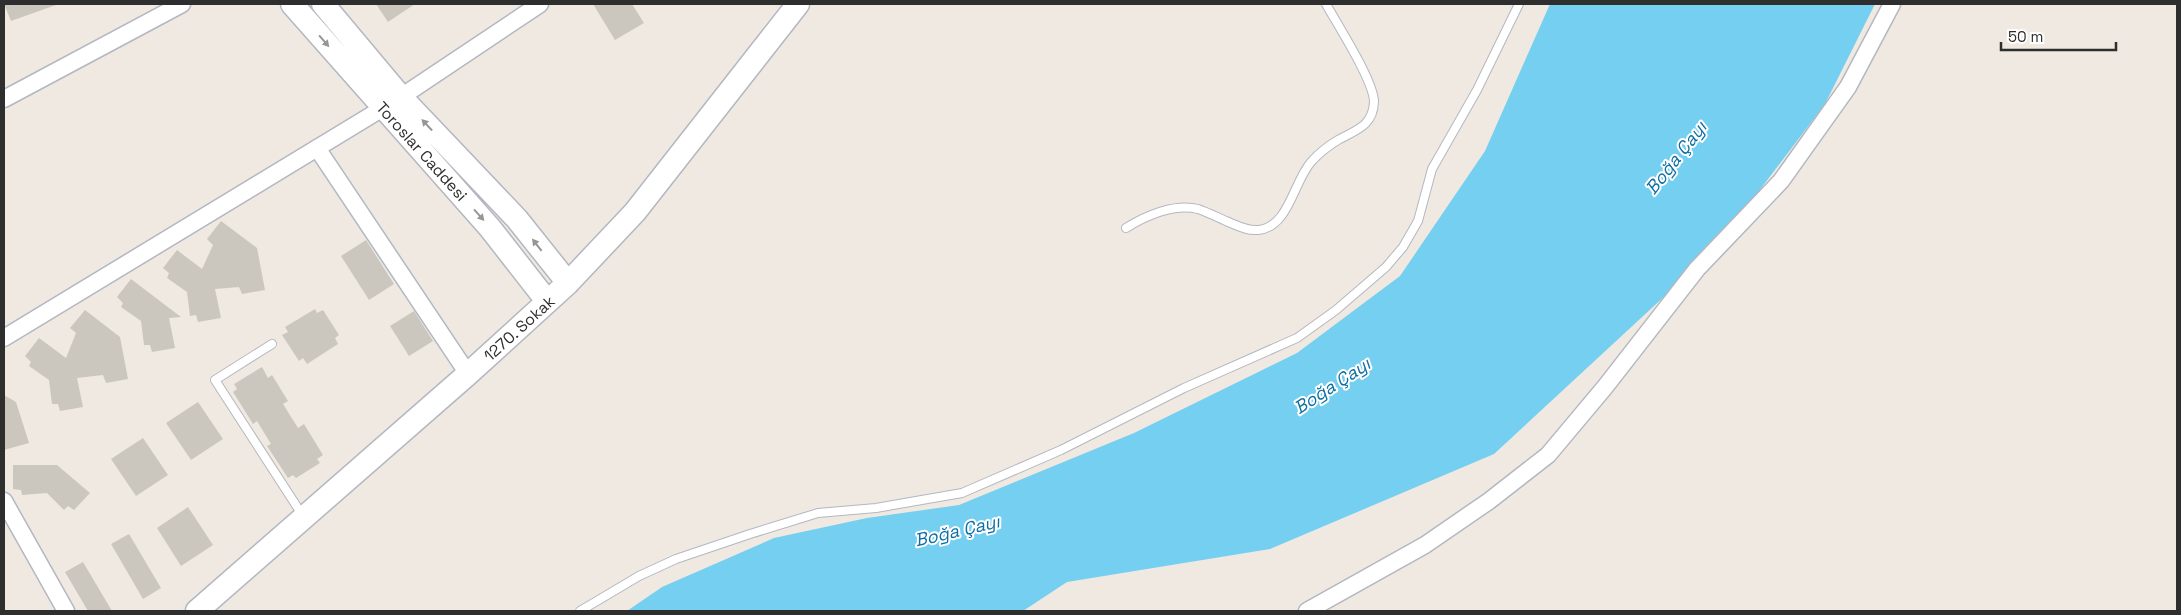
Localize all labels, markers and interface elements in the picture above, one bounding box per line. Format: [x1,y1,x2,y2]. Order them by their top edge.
scale bar [2001,20,2116,52]
text: 50 m [2008,27,2043,46]
one-way arrow [319,34,330,47]
street label: Toroslar Caddesi [371,97,472,205]
water label: Boğa Çayı [1640,115,1712,199]
one-way arrow [421,120,433,132]
one-way arrow [473,208,484,221]
one-way arrow [532,239,543,252]
street label: 1270. Sokak [479,291,560,366]
water label: Boğa Çayı [1289,351,1376,419]
water label: Boğa Çayı [912,509,1003,551]

